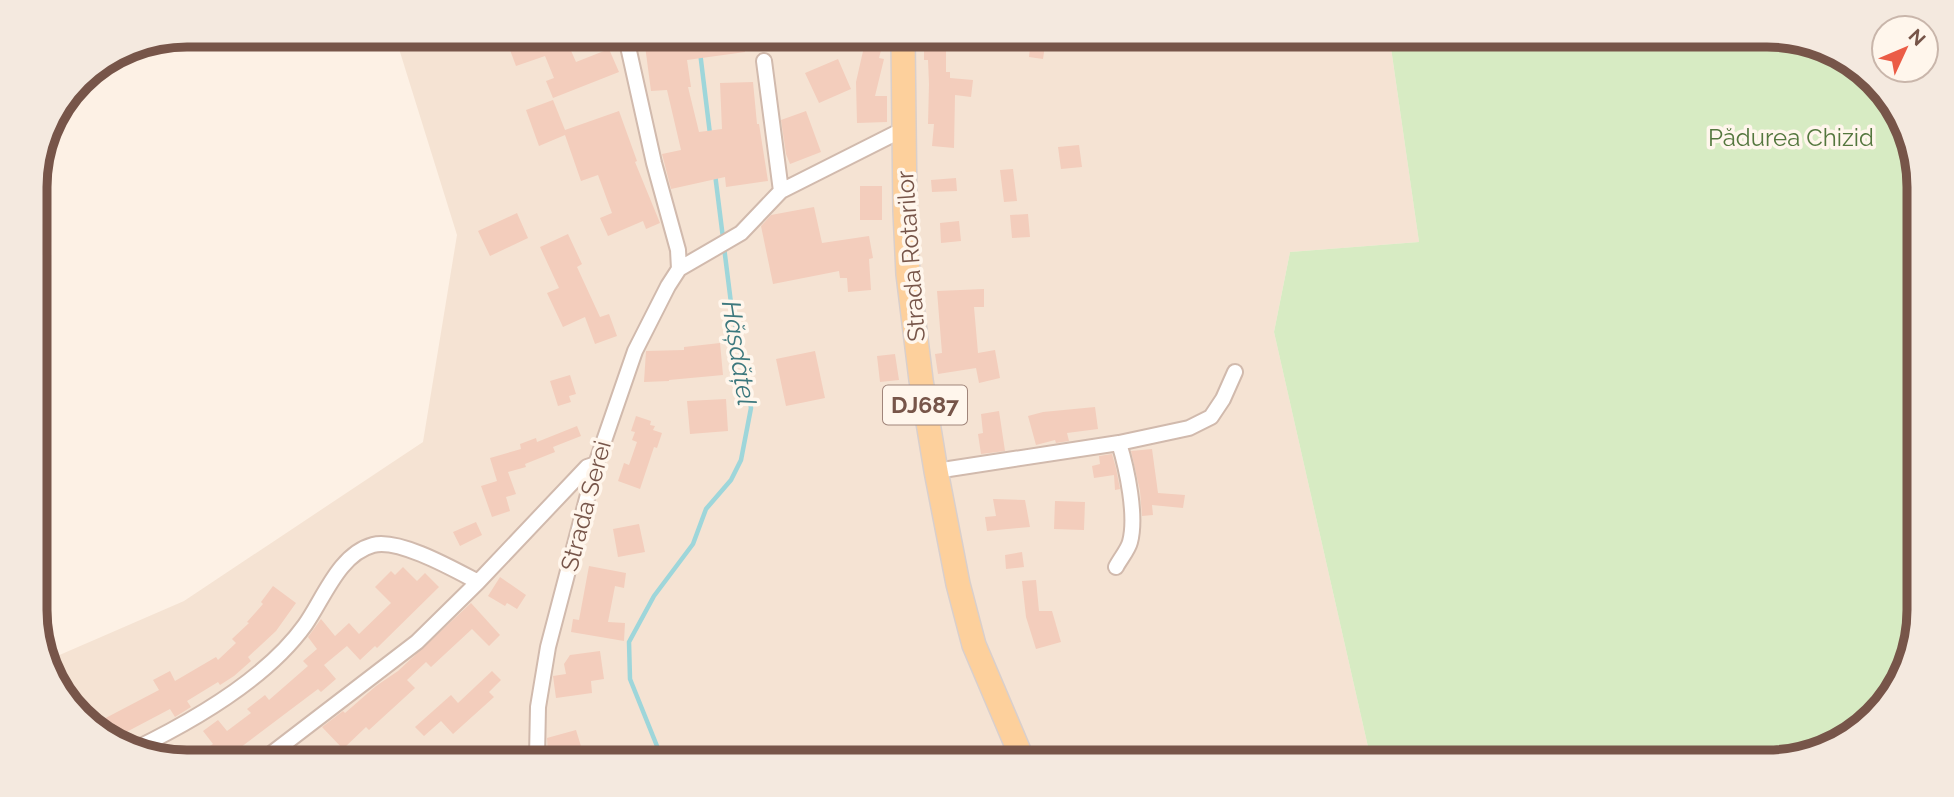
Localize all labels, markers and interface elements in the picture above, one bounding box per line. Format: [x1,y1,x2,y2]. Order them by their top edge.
north arrow [1870,14,1940,84]
text: N [1904,24,1930,50]
park label: Pădurea Chizid [1708,123,1874,152]
street label: Strada Rotarilor [890,169,931,343]
water label: Hășdățel [716,298,762,408]
road number: DJ687 [883,386,967,424]
street label: Strada Serei [554,437,617,574]

